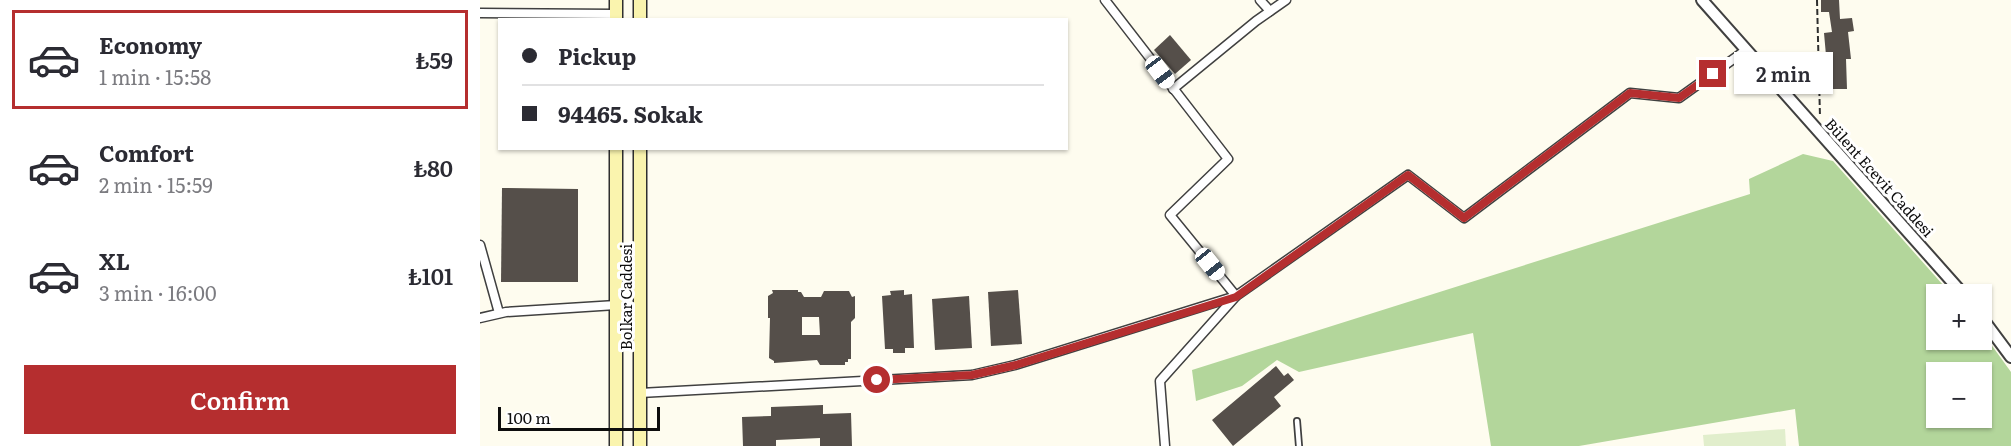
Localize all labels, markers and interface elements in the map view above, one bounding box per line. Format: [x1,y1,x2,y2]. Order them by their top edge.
text: Economy [99,28,202,61]
icon: car [27,33,81,87]
text: Pickup [558,39,636,72]
text: ₺59 [415,43,453,76]
car [1142,52,1178,92]
callout: 2 min [1734,53,1833,95]
text: 2 min [1756,58,1811,88]
route end [1699,60,1726,87]
text: 1 min · 15:58 [99,61,211,91]
text: 94465. Sokak [558,97,703,130]
street label: Bülent Ecevit Caddesi [1820,112,1940,242]
text: Comfort [99,136,194,169]
icon: car [27,141,81,195]
text: ₺80 [413,151,453,184]
text: 2 min · 15:59 [99,169,213,199]
text: XL [99,244,130,277]
street label: Bolkar Caddesi [614,244,637,350]
car [1192,244,1228,284]
icon: car [27,249,81,303]
text: ₺101 [408,259,453,292]
text: 3 min · 16:00 [99,277,216,307]
map controls [1926,284,1992,428]
button: + [1926,284,1992,350]
button: − [1926,362,1992,428]
button: Confirm [24,365,456,434]
route start [863,366,890,393]
scale bar [498,404,660,432]
text: 100 m [507,405,551,429]

